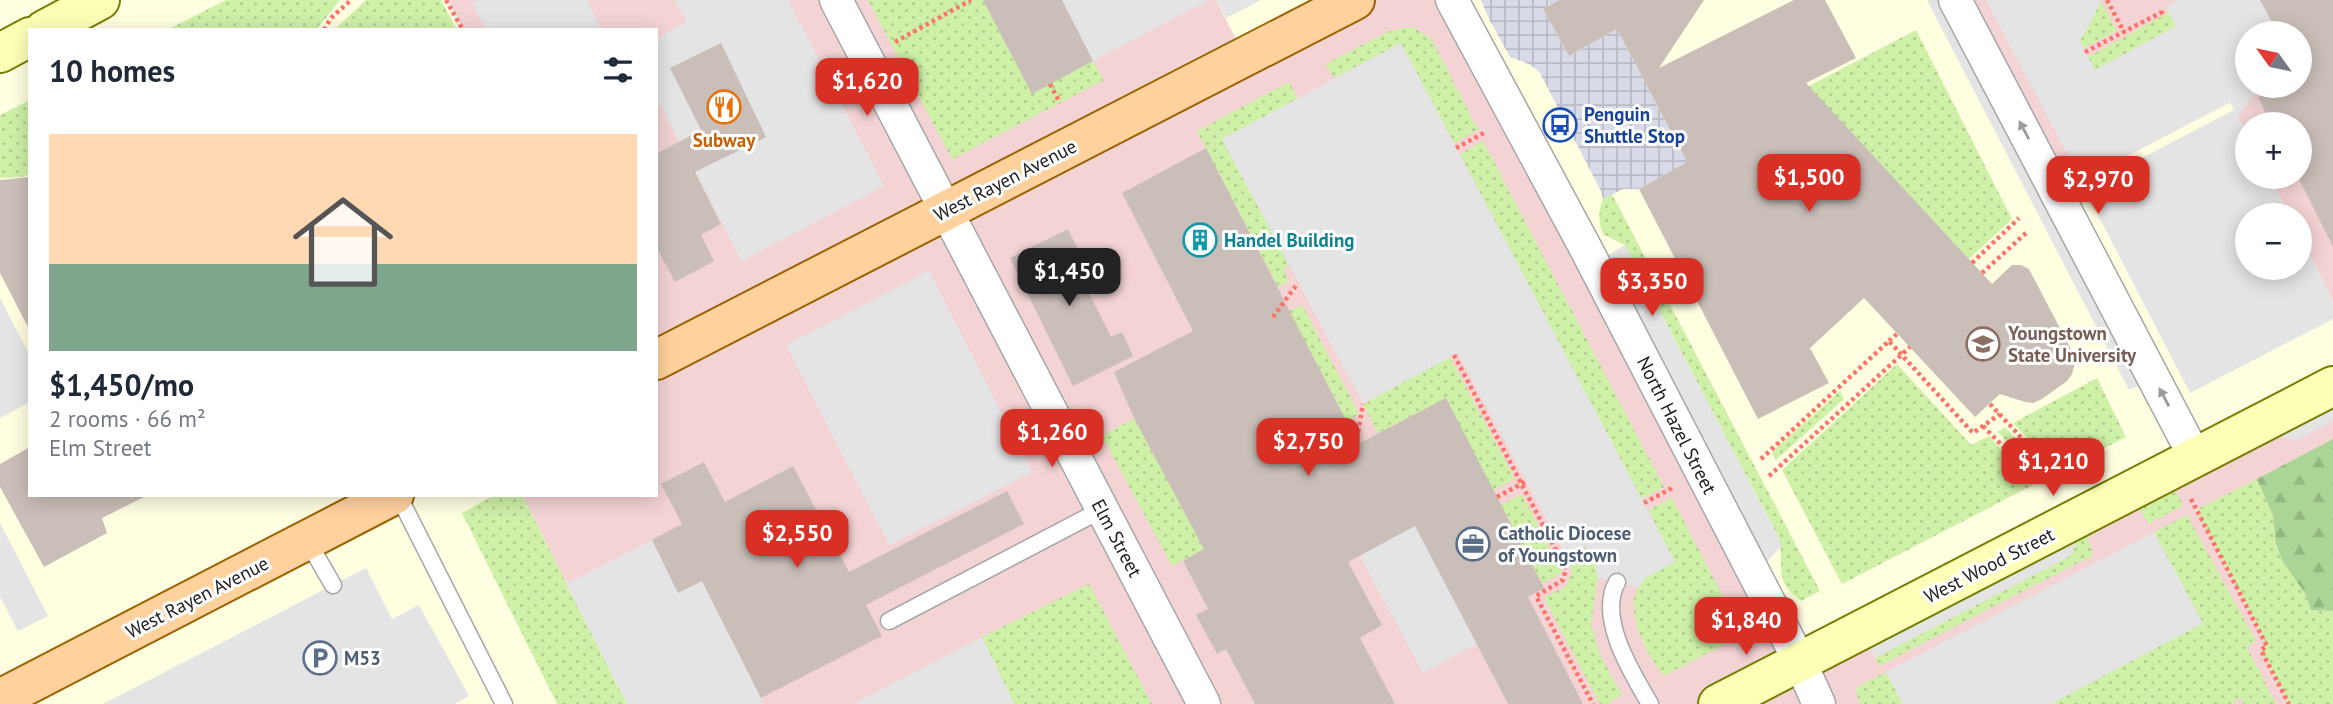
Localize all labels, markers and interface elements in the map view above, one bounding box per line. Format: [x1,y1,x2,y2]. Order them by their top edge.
north arrow [2235,21,2312,98]
map controls [2235,21,2312,280]
text: 10 homes [49,51,175,90]
icon: filters [599,51,637,89]
pin: $1,620 [810,58,924,118]
text: $1,620 [831,66,903,95]
restaurant icon: Subway [705,88,743,126]
place label: Penguin Shuttle Stop [1584,102,1685,148]
bus stop icon: Penguin Shuttle Stop [1541,106,1579,144]
button: + [2235,112,2312,189]
one-way arrow [2018,120,2030,140]
place label: Subway [693,128,756,152]
street label: West Rayen Avenue [930,134,1080,226]
pin: $1,500 [1752,154,1866,214]
pin: $2,970 [2041,156,2155,216]
text: $1,500 [1773,162,1845,191]
text: $2,970 [2062,164,2134,193]
icon: home [280,179,406,305]
button: − [2235,203,2312,280]
building icon: Handel Building [1181,221,1219,259]
place label: Handel Building [1224,228,1354,252]
pin: $1,450 [1012,248,1126,308]
text: $1,450 [1033,256,1105,285]
pin: $3,350 [1595,258,1709,318]
text: $3,350 [1616,266,1688,295]
place label: Youngstown State University [2007,321,2137,367]
school or university icon: Youngstown State University [1964,325,2002,363]
street label: North Hazel Street [1632,352,1722,498]
text: $1,450/mo [49,365,194,404]
one-way arrow [2158,387,2169,407]
text: 2 rooms · 66 m² [49,404,206,433]
pin: $1,260 [995,410,1109,469]
text: $1,260 [1016,417,1088,446]
pin: $2,750 [1251,419,1365,478]
text: $2,750 [1272,426,1344,455]
text: Elm Street [49,433,152,462]
pin: $1,210 [1996,438,2110,498]
text: $1,210 [2017,446,2089,475]
street label: Elm Street [1087,495,1148,582]
pin: $2,550 [740,510,854,570]
text: $2,550 [761,518,833,547]
place label: Catholic Diocese of Youngstown [1498,521,1631,567]
street label: West Wood Street [1920,522,2059,608]
office icon: Catholic Diocese of Youngstown [1454,525,1492,563]
street label: West Rayen Avenue [122,551,272,643]
pin: $1,840 [1689,598,1803,657]
text: $1,840 [1710,605,1782,634]
parking icon: M53 [301,639,339,677]
place label: M53 [344,646,381,670]

